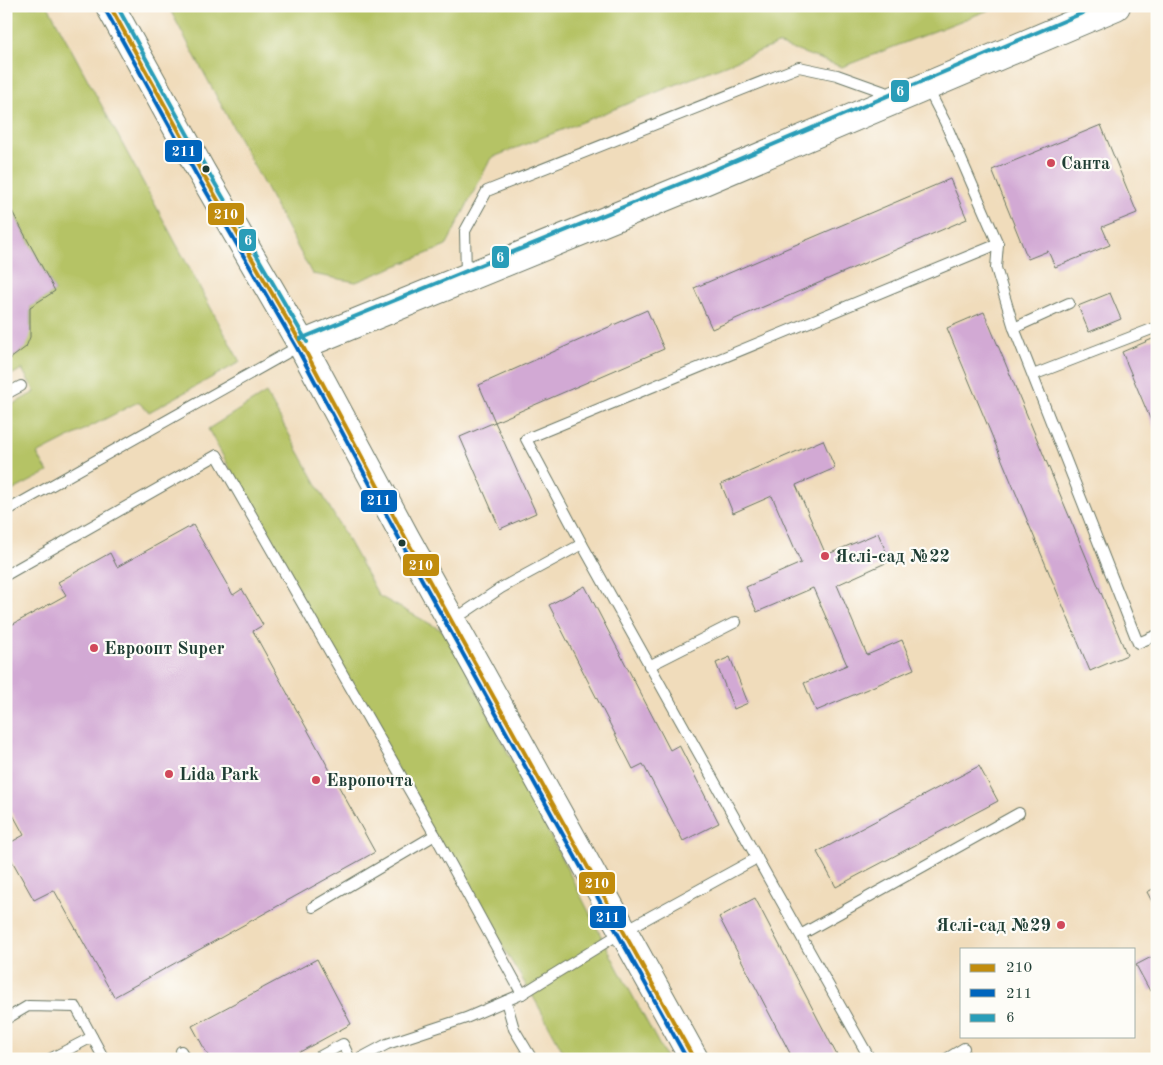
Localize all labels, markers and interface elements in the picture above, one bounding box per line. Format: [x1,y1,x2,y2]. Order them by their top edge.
line badge: 6 [890,79,910,103]
text: 6 [896,85,904,99]
line badge: 211 [164,139,203,163]
text: 211 [172,145,196,159]
place label: Санта [1061,155,1110,173]
marker: Санта [1045,157,1057,169]
unlabelled marker [201,164,211,174]
line badge: 210 [207,202,245,226]
text: 210 [214,208,238,222]
line badge: 6 [238,228,257,252]
text: 6 [244,234,252,248]
line badge: 6 [491,245,510,269]
text: 6 [496,251,504,265]
line badge: 211 [360,489,398,513]
text: 211 [367,494,391,508]
unlabelled marker [397,538,407,548]
place label: Яслі-сад №22 [835,548,950,566]
marker: Яслі-сад №22 [819,550,831,562]
line badge: 210 [402,553,440,577]
text: 210 [409,559,433,573]
place label: Евроопт Super [104,640,225,658]
marker: Евроопт Super [88,642,100,654]
place label: Lida Park [179,766,259,784]
marker: Lida Park [163,768,175,780]
place label: Европочта [326,772,413,790]
marker: Европочта [310,774,322,786]
line badge: 210 [578,871,616,895]
text: 210 [585,877,609,891]
line badge: 211 [589,905,627,929]
text: 211 [596,911,620,925]
place label: Яслі-сад №29 [936,917,1051,935]
marker: Яслі-сад №29 [1055,919,1067,931]
legend [960,948,1136,1038]
text: 210 [1006,961,1032,976]
text: 211 [1006,987,1032,1002]
text: 6 [1006,1011,1015,1026]

